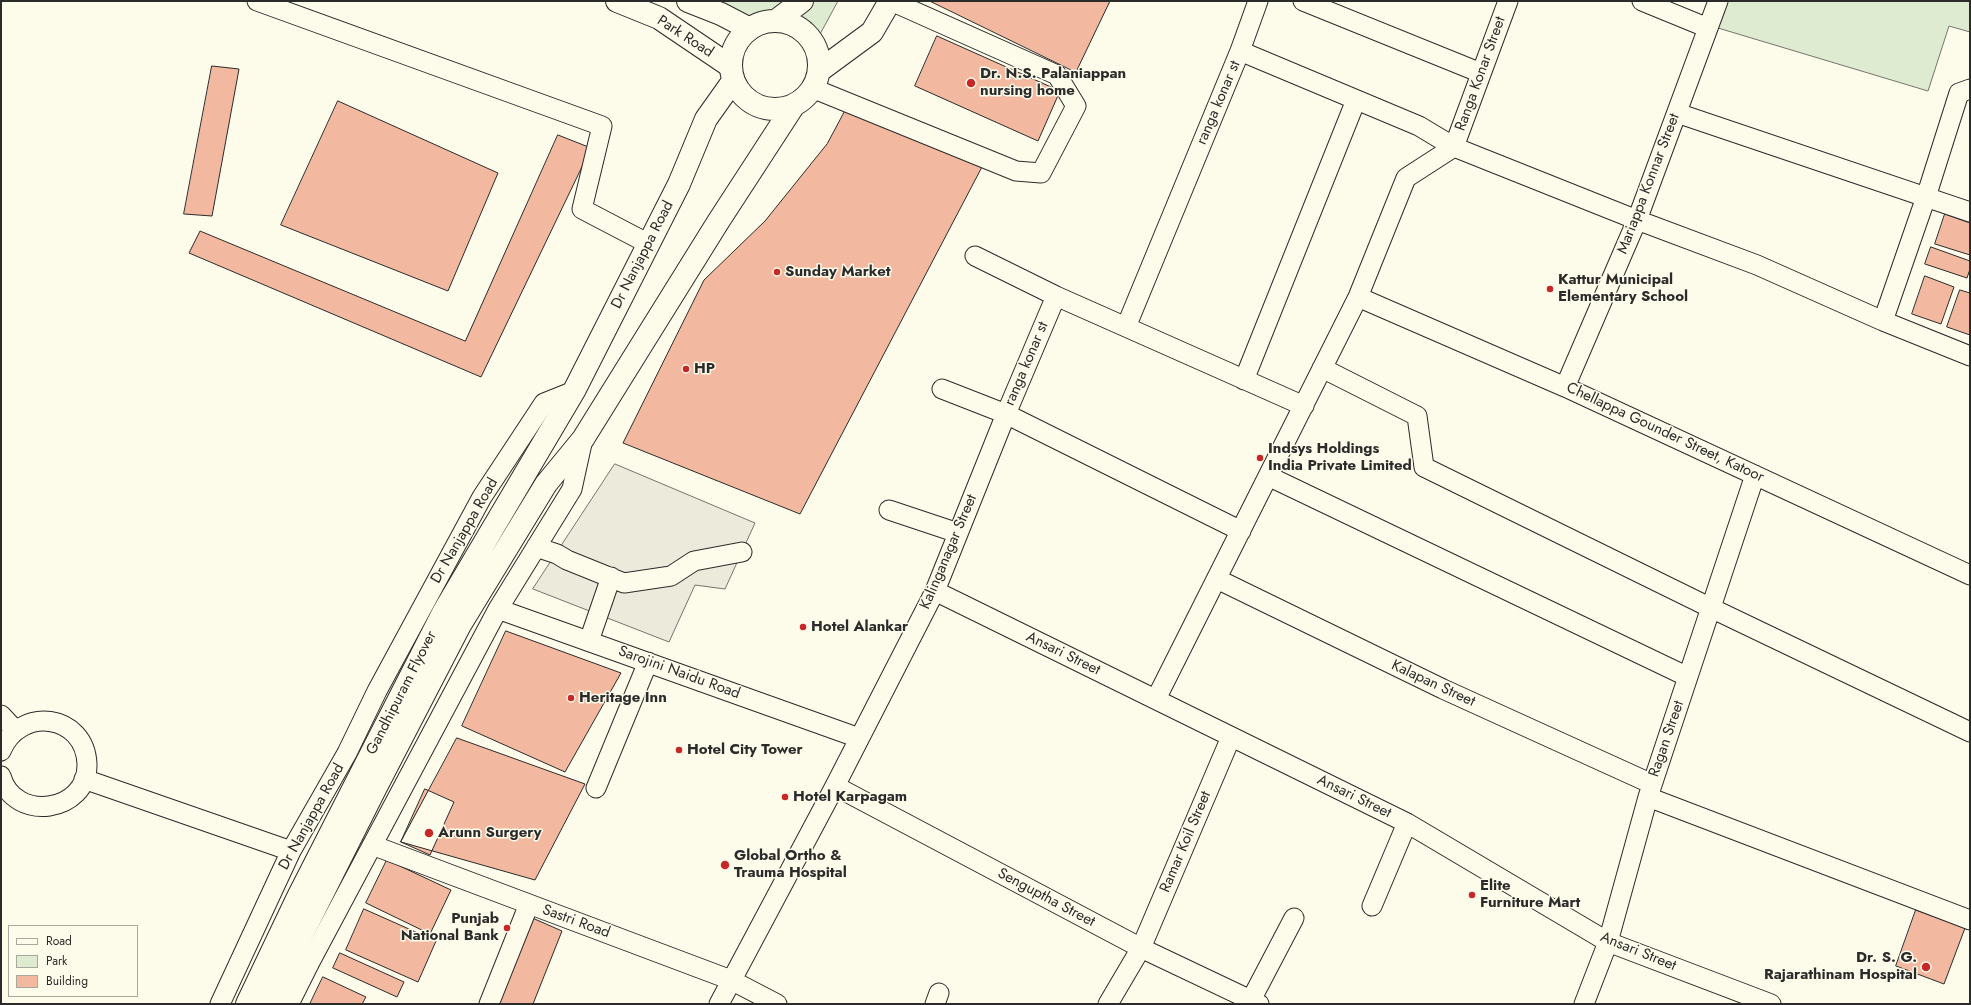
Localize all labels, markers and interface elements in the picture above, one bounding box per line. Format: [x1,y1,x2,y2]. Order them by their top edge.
street label: Park Road [653,12,717,62]
street label: Ranga Konar Street [1452,14,1510,134]
street label: ranga konar st [1193,58,1245,148]
place label: Dr. N.S. Palaniappan nursing home [980,65,1126,100]
marker: Dr. N.S. Palaniappan nursing home [965,77,977,89]
street label: Mariappa Konnar Street [1614,111,1684,257]
street label: Dr Nanjappa Road [608,198,678,312]
place label: Sunday Market [785,263,891,281]
marker: Sunday Market [772,267,782,277]
place label: Kattur Municipal Elementary School [1558,271,1688,306]
marker: Kattur Municipal Elementary School [1545,284,1555,294]
street label: ranga konar st [1001,319,1053,409]
place label: HP [694,360,715,378]
marker: HP [681,364,691,374]
street label: Chellappa Gounder Street, Katoor [1563,379,1767,487]
place label: Indsys Holdings India Private Limited [1268,440,1412,475]
marker: Indsys Holdings India Private Limited [1255,453,1265,463]
street label: Dr Nanjappa Road [428,475,502,587]
street label: Kalinganagar Street [917,492,981,612]
place label: Hotel Alankar [811,618,908,636]
marker: Hotel Alankar [798,622,808,632]
street label: Gandhipuram Flyover [363,628,441,758]
street label: Ansari Street [1023,628,1103,680]
street label: Sarojini Naidu Road [616,643,742,703]
street label: Kalapan Street [1388,657,1478,711]
place label: Heritage Inn [579,689,667,707]
marker: Heritage Inn [566,693,576,703]
street label: Ragan Street [1646,698,1688,780]
place label: Hotel City Tower [687,741,803,759]
marker: Hotel City Tower [674,745,684,755]
street label: Dr Nanjappa Road [275,761,349,873]
street label: Ansari Street [1314,771,1394,823]
place label: Hotel Karpagam [793,788,907,806]
street label: Ramar Koil Street [1157,789,1215,895]
marker: Hotel Karpagam [780,792,790,802]
place label: Arunn Surgery [438,824,542,842]
marker: Arunn Surgery [423,827,435,839]
place label: Global Ortho & Trauma Hospital [734,847,847,882]
marker: Global Ortho & Trauma Hospital [719,859,731,871]
street label: Senguptha Street [994,865,1098,931]
place label: Elite Furniture Mart [1480,877,1580,912]
marker: Elite Furniture Mart [1467,890,1477,900]
street label: Sastri Road [540,901,612,943]
place label: Punjab National Bank [401,910,499,945]
marker: Punjab National Bank [502,923,512,933]
legend [8,925,138,997]
street label: Ansari Street [1597,929,1679,975]
text: Road [46,932,72,950]
place label: Dr. S. G. Rajarathinam Hospital [1764,949,1917,984]
text: Park [46,952,67,970]
marker: Dr. S. G. Rajarathinam Hospital [1920,961,1932,973]
text: Building [46,972,88,990]

